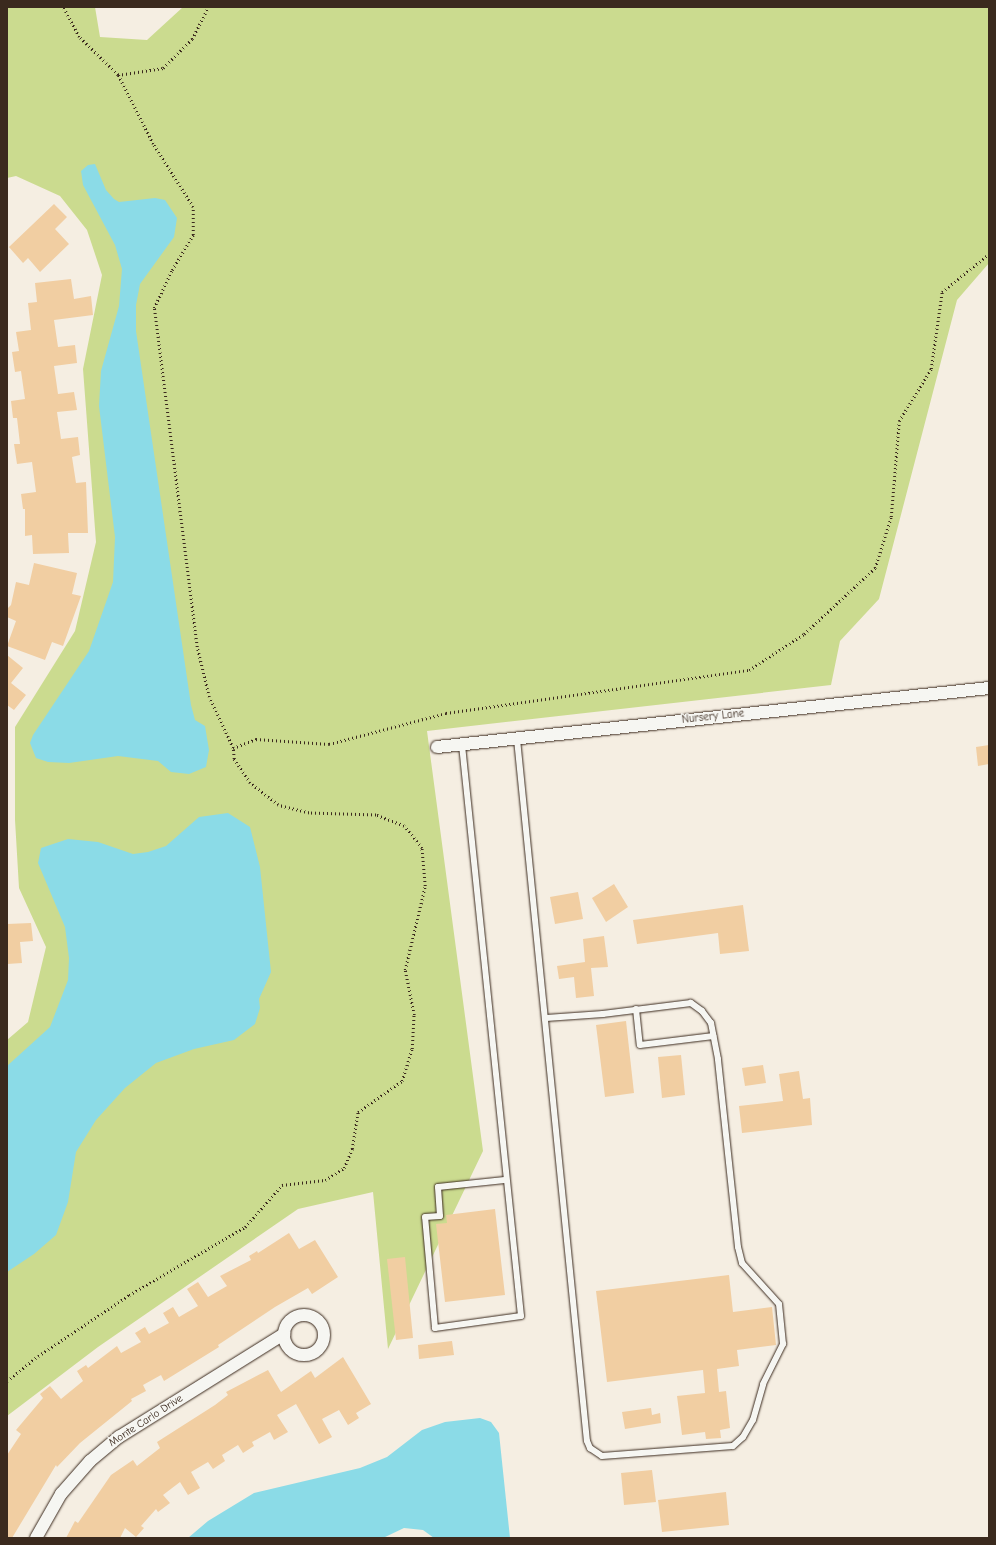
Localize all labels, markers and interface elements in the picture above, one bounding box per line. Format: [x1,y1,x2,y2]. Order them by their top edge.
street label: Nursery Lane [681,707,745,727]
street label: Monte Carlo Drive [107,1392,185,1450]

